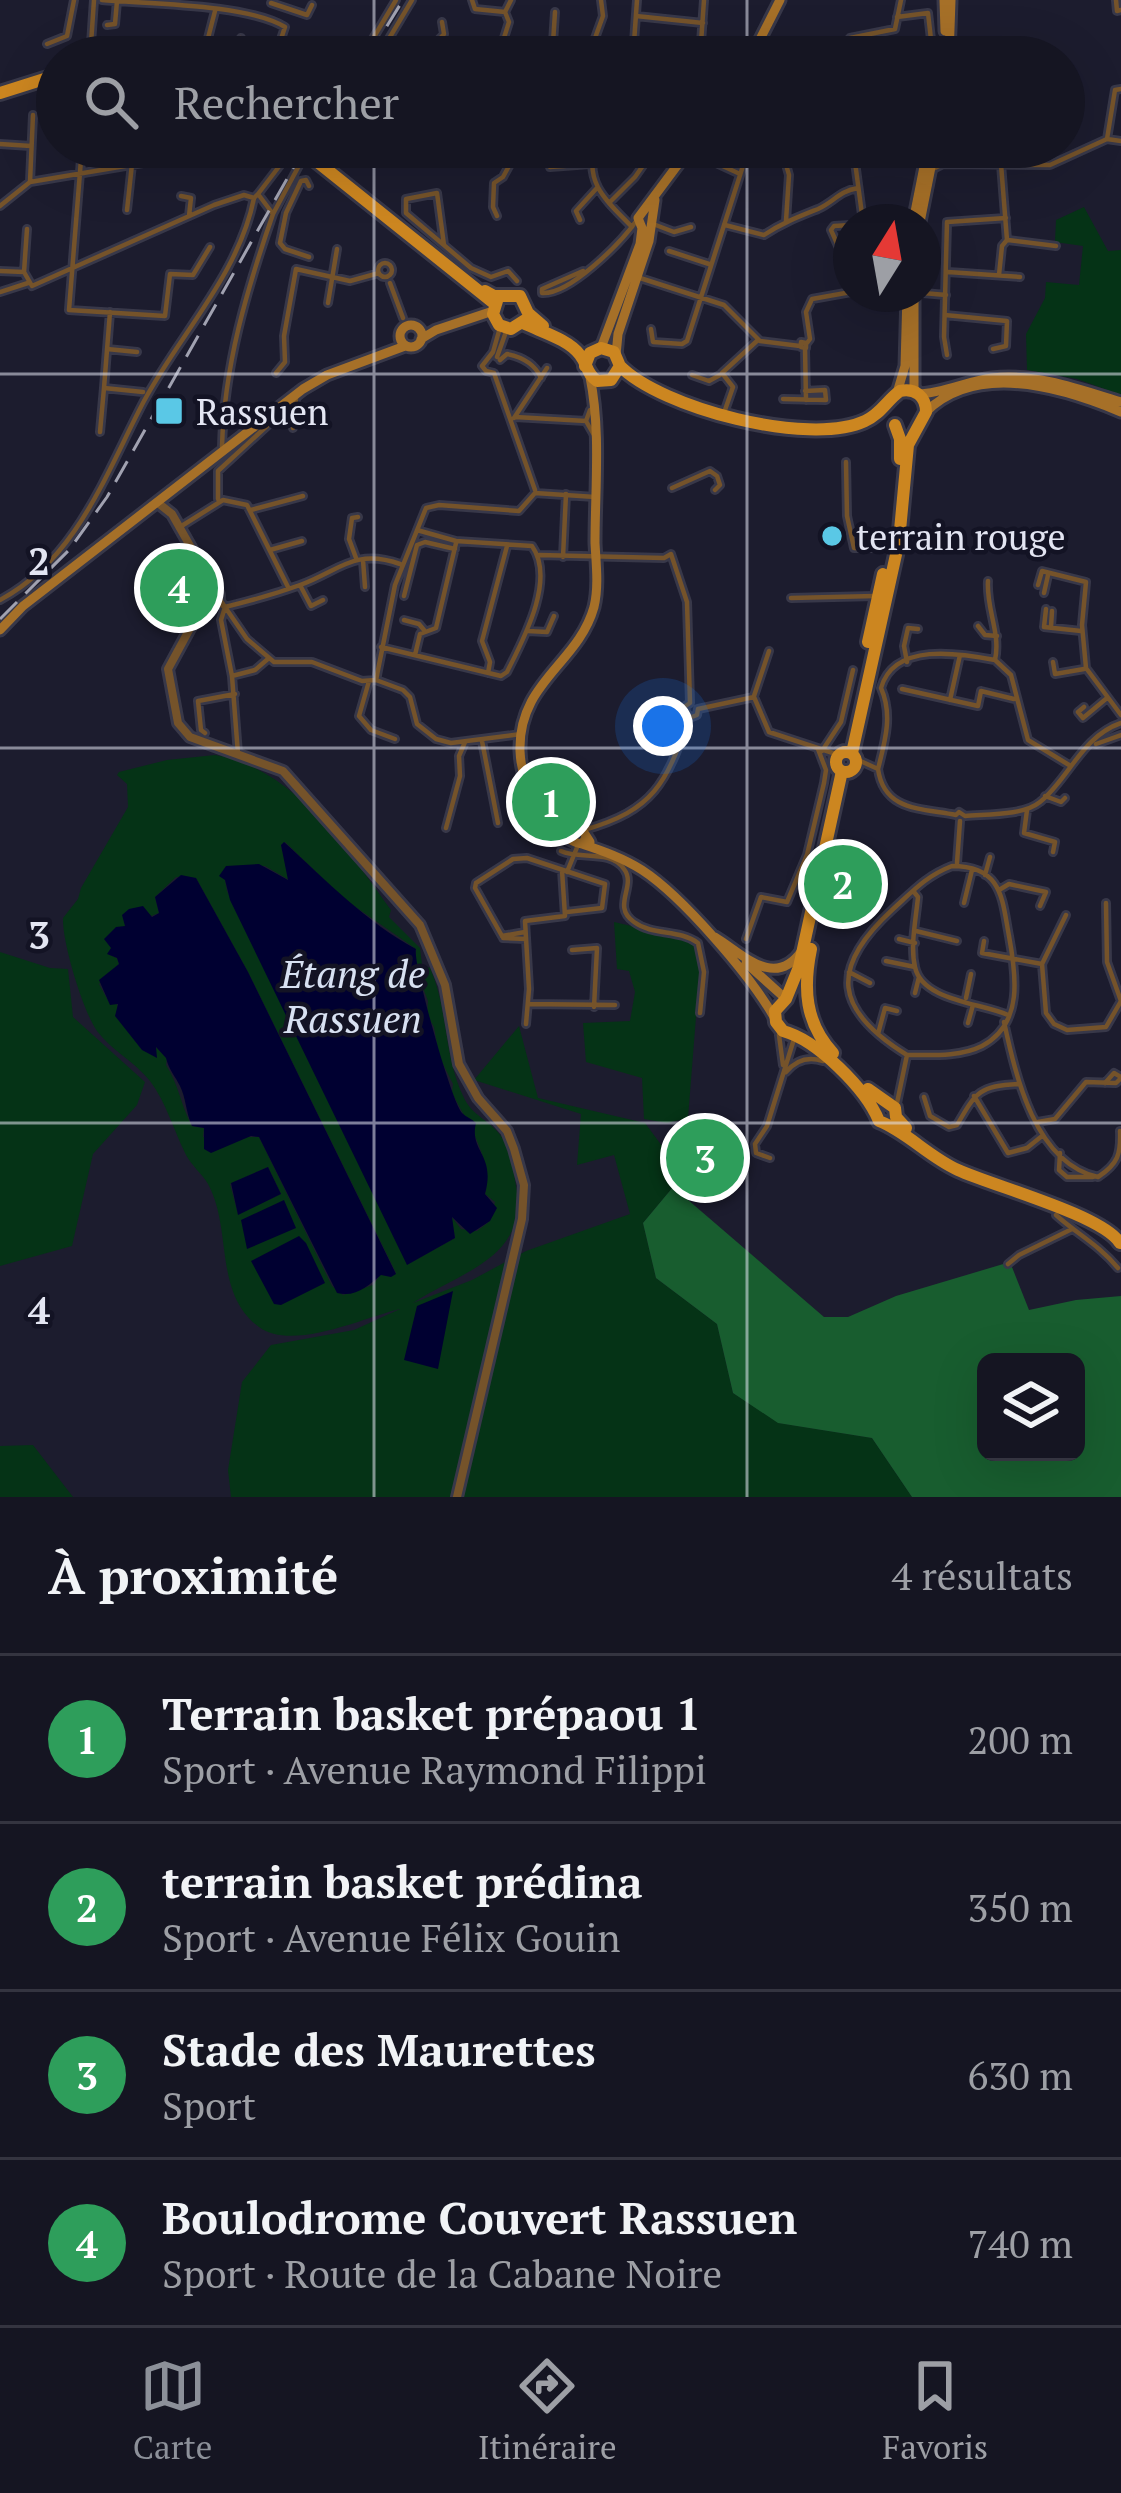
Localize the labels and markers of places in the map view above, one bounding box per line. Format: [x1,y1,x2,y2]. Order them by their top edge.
place label: Rassuen [196,388,328,435]
marker: Rassuen [153,395,185,427]
place label: terrain rouge [856,513,1066,560]
marker: terrain rouge [819,523,845,549]
pin: 4 [140,543,218,633]
pin: 1 [512,757,590,847]
pin: 2 [804,839,882,929]
pin: 3 [666,1113,744,1203]

